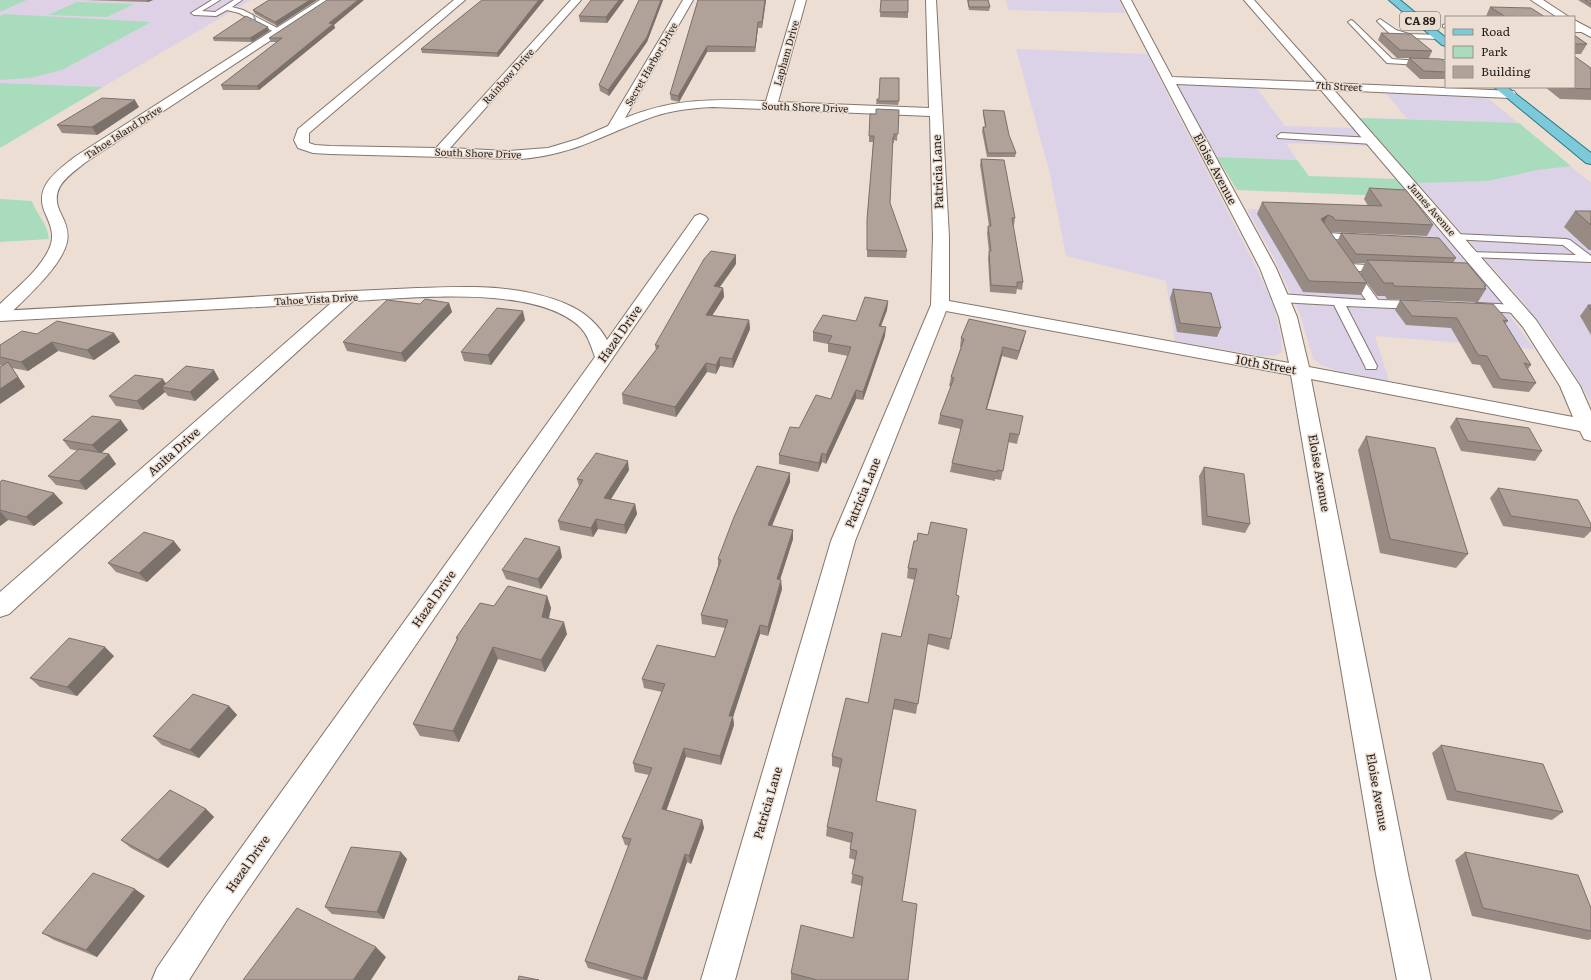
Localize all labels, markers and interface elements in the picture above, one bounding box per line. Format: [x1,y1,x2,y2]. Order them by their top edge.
road number: CA 89 [1400,12,1440,30]
one-way arrow [249,13,256,21]
legend [1445,16,1575,88]
street label: Lapham Drive [769,18,802,87]
street label: Secret Harbor Drive [620,19,681,109]
text: Road [1481,22,1511,40]
text: Park [1481,42,1508,60]
street label: Rainbow Drive [478,44,537,107]
text: Building [1481,62,1531,80]
street label: 7th Street [1315,77,1363,94]
street label: South Shore Drive [761,97,849,116]
street label: Tahoe Island Drive [81,101,165,162]
street label: Eloise Avenue [1189,130,1242,208]
street label: Patricia Lane [927,134,947,210]
street label: South Shore Drive [434,143,522,162]
street label: James Avenue [1405,179,1460,239]
street label: Tahoe Vista Drive [273,289,358,308]
street label: Hazel Drive [593,301,646,366]
street label: 10th Street [1234,350,1298,378]
street label: Anita Drive [143,423,204,480]
street label: Eloise Avenue [1304,433,1336,513]
street label: Patricia Lane [840,455,884,531]
street label: Hazel Drive [407,566,460,631]
street label: Eloise Avenue [1362,752,1394,832]
street label: Patricia Lane [748,764,786,841]
street label: Hazel Drive [221,831,274,896]

